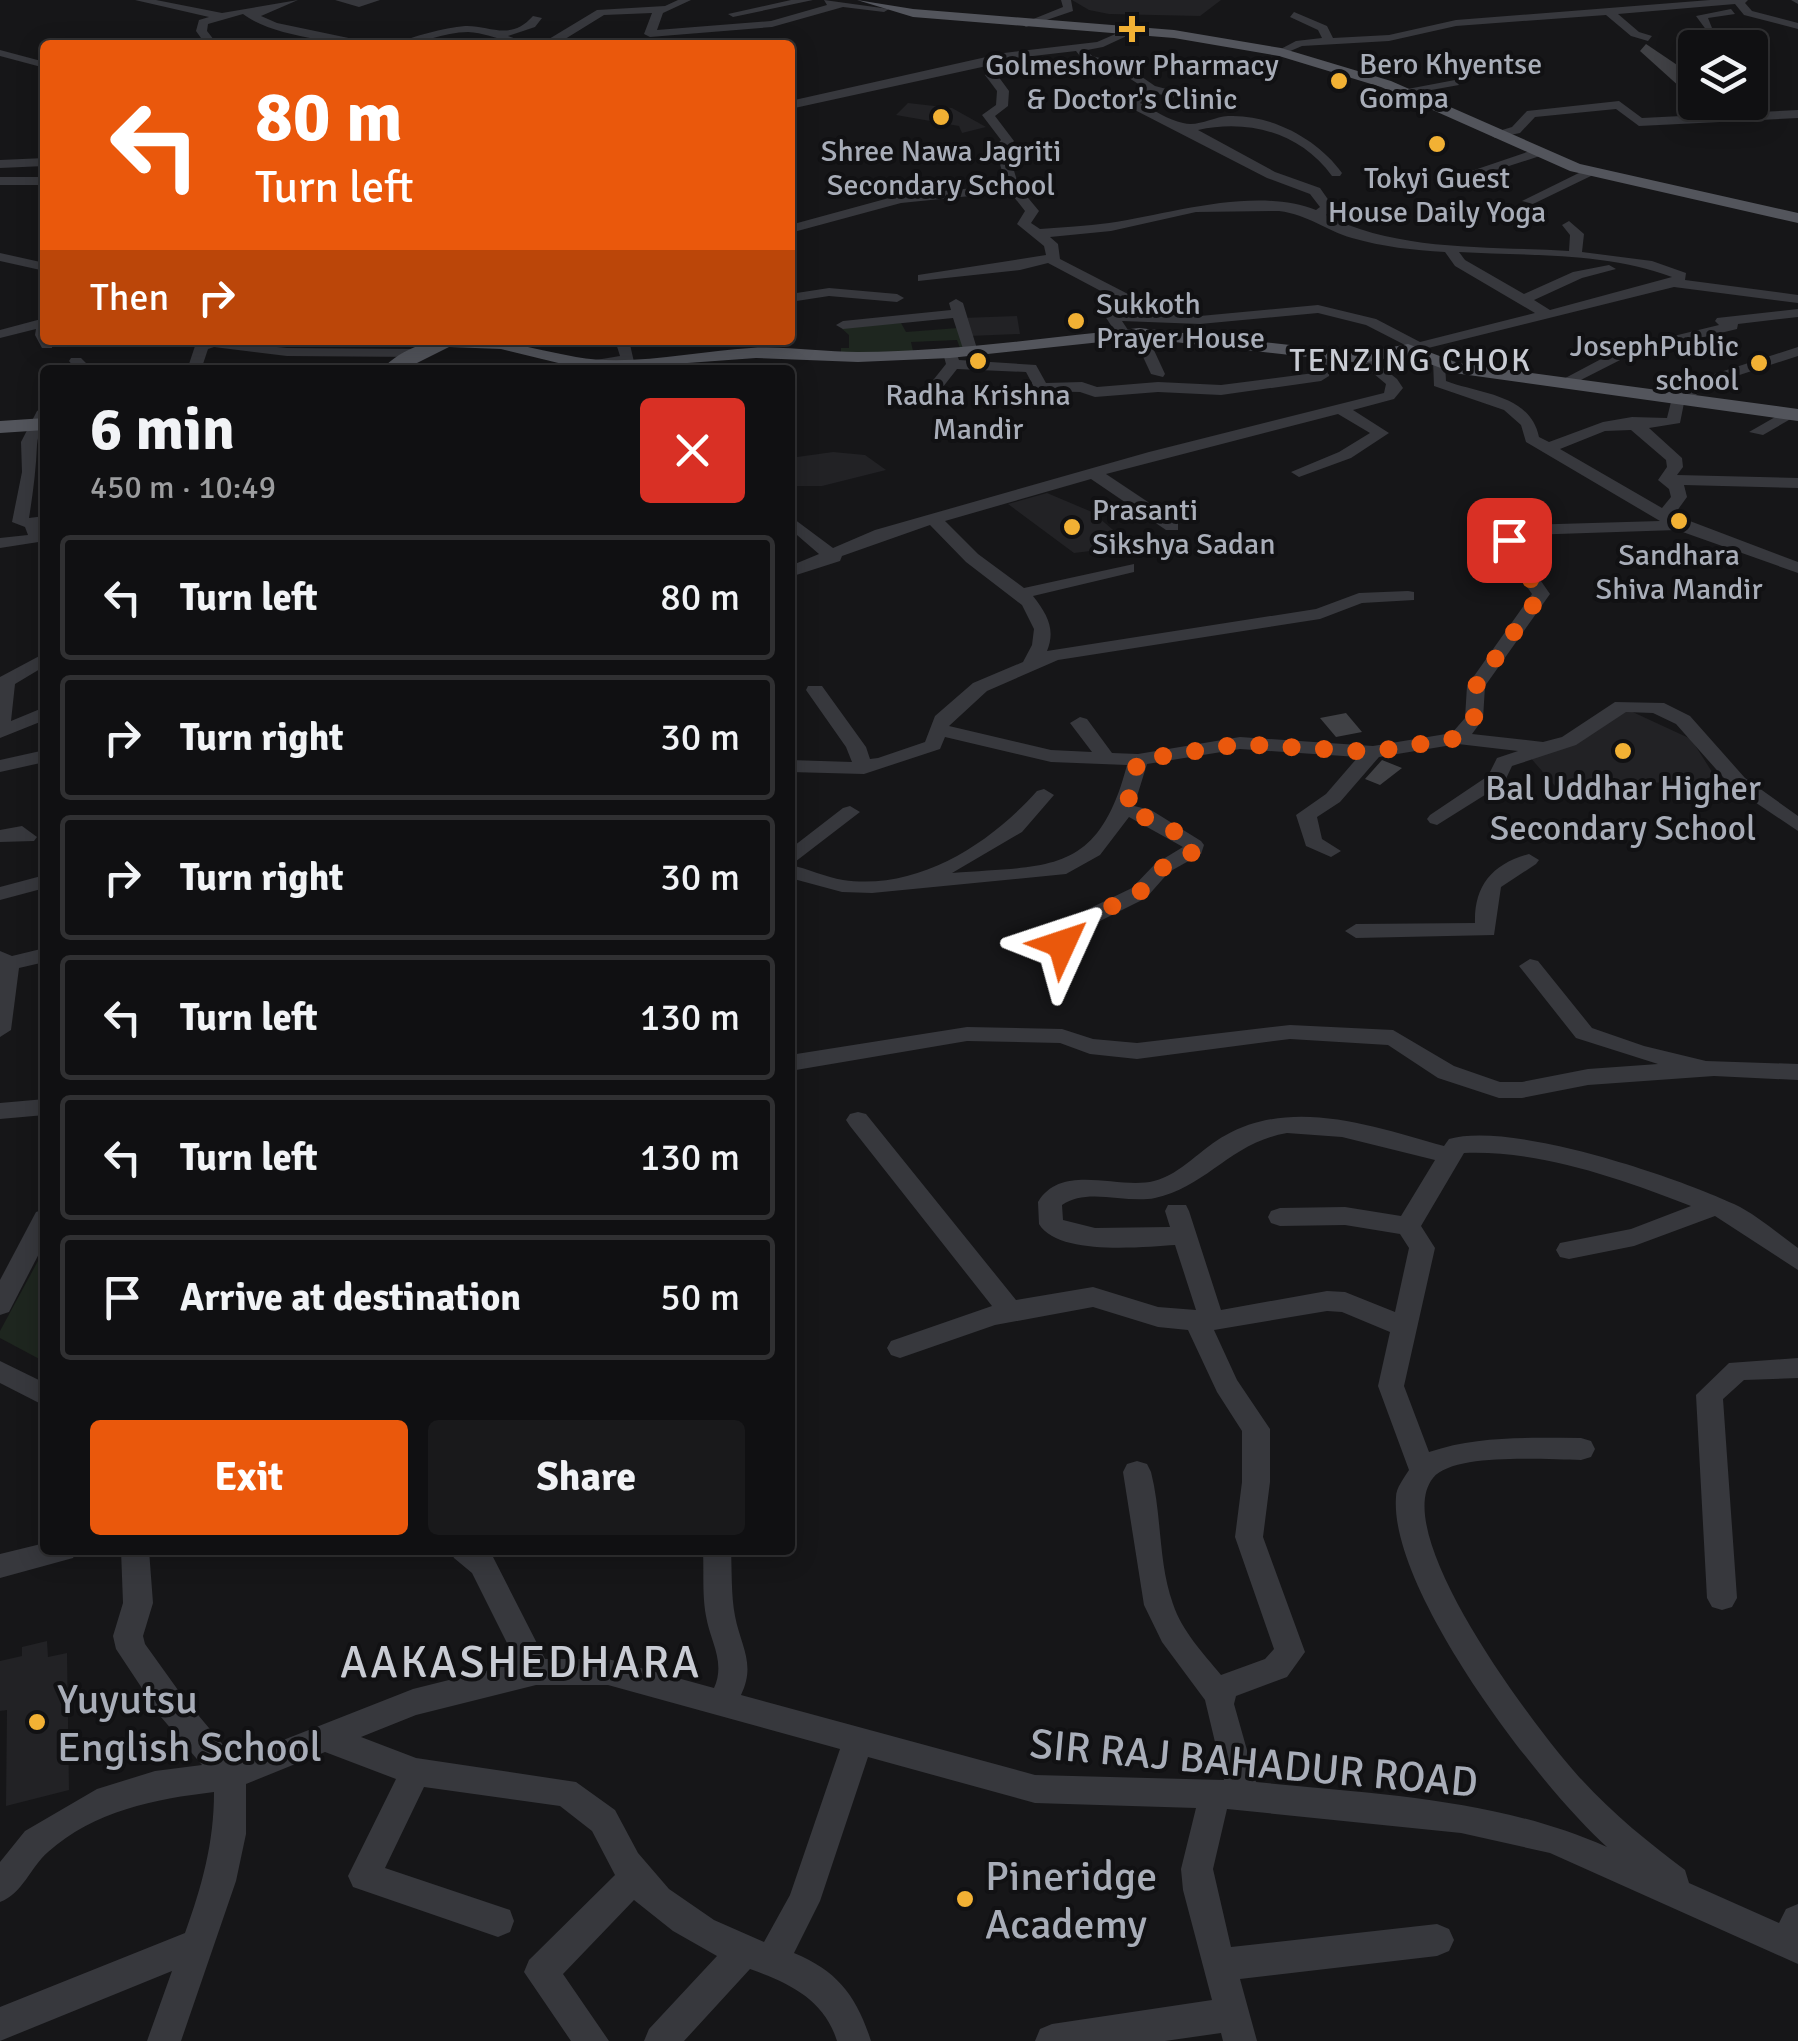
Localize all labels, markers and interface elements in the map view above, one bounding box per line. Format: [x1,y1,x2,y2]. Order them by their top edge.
marker: Golmeshowr Pharmacy & Doctor's Clinic [1119,16,1145,42]
map controls [1678,30,1768,120]
button: layers [1678,30,1768,120]
place label: Bero Khyentse Gompa [1359,46,1542,117]
place label: Golmeshowr Pharmacy & Doctor's Clinic [985,47,1279,118]
marker: Bero Khyentse Gompa [1328,70,1350,92]
text: 80 m [255,74,403,160]
icon: left [90,80,220,210]
marker: Shree Nawa Jagriti Secondary School [930,106,952,128]
place label: Shree Nawa Jagriti Secondary School [821,133,1061,204]
marker: Tokyi Guest House Daily Yoga [1426,133,1448,155]
text: Turn left [255,160,414,215]
place label: Tokyi Guest House Daily Yoga [1328,160,1546,231]
icon: right [189,270,244,325]
text: Then [90,274,169,321]
place label: Sukkoth Prayer House [1096,286,1265,357]
marker: Sukkoth Prayer House [1065,310,1087,332]
place label: JosephPublic school [1570,328,1739,399]
district label: TENZING CHOK [1289,341,1533,380]
marker: Radha Krishna Mandir [967,350,989,372]
marker: JosephPublic school [1748,352,1770,374]
place label: Radha Krishna Mandir [885,377,1071,448]
text: 6 min [90,393,235,467]
button: close [640,398,745,503]
text: 450 m · 10:49 [90,468,276,507]
place label: Prasanti Sikshya Sadan [1092,492,1276,563]
pin [1467,498,1552,583]
marker: Sandhara Shiva Mandir [1668,510,1690,532]
icon: arrive [1482,513,1537,568]
marker: Prasanti Sikshya Sadan [1061,516,1083,538]
place label: Sandhara Shiva Mandir [1595,537,1763,608]
icon: left [95,570,150,625]
text: Turn left [180,574,318,621]
text: 80 m [660,574,740,621]
icon: right [95,710,150,765]
text: Turn right [180,714,344,761]
text: 30 m [660,714,740,761]
marker: Bal Uddhar Higher Secondary School [1612,740,1634,762]
place label: Bal Uddhar Higher Secondary School [1485,767,1761,850]
icon: right [95,850,150,905]
text: Turn right [180,854,344,901]
text: 30 m [660,854,740,901]
position arrow [1010,892,1114,996]
icon: left [95,990,150,1045]
text: Turn left [180,994,318,1041]
text: 130 m [640,994,740,1041]
icon: left [95,1130,150,1185]
text: Turn left [180,1134,318,1181]
text: 130 m [640,1134,740,1181]
icon: arrive [95,1270,150,1325]
text: Arrive at destination [180,1274,521,1321]
text: 50 m [660,1274,740,1321]
button: Exit [90,1420,408,1535]
button: Share [428,1420,745,1535]
district label: AAKASHEDHARA [340,1635,702,1690]
place label: Yuyutsu English School [57,1674,322,1773]
marker: Yuyutsu English School [26,1711,48,1733]
street label: SIR RAJ BAHADUR ROAD [1028,1719,1480,1808]
place label: Pineridge Academy [985,1851,1157,1950]
marker: Pineridge Academy [954,1888,976,1910]

